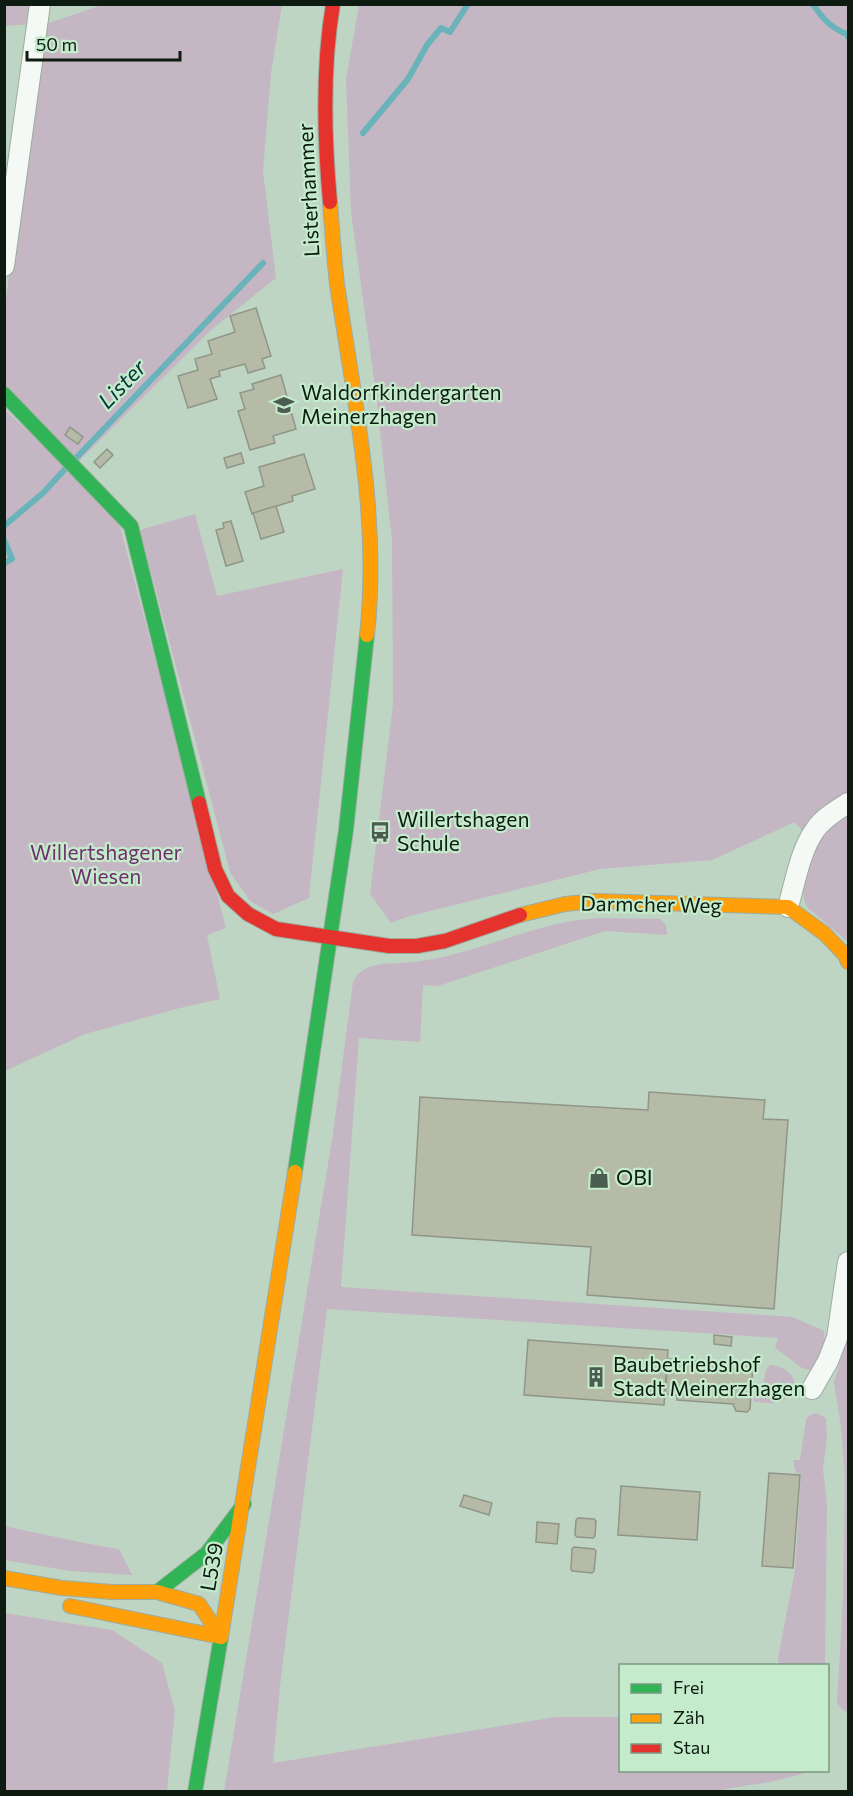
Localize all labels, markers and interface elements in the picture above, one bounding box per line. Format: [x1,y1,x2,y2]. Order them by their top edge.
scale bar [27,24,180,62]
text: 50 m [36,33,77,55]
street label: Listerhammer [292,123,323,258]
water label: Lister [92,353,152,414]
place label: Waldorfkindergarten Meinerzhagen [301,379,502,428]
school or university icon: Waldorfkindergarten Meinerzhagen [272,393,296,417]
place label: Willertshagen Schule [397,806,529,855]
bus stop icon: Willertshagen Schule [368,820,392,844]
park label: Willertshagener Wiesen [30,839,182,888]
street label: Darmcher Weg [580,890,722,917]
place label: OBI [616,1164,653,1189]
shop icon: OBI [587,1166,611,1190]
place label: Baubetriebshof Stadt Meinerzhagen [613,1351,805,1400]
building icon: Baubetriebshof Stadt Meinerzhagen [584,1365,608,1389]
street label: L539 [194,1541,227,1593]
legend [619,1664,829,1772]
text: Frei [673,1676,704,1698]
text: Zäh [673,1706,705,1728]
text: Stau [673,1736,710,1758]

